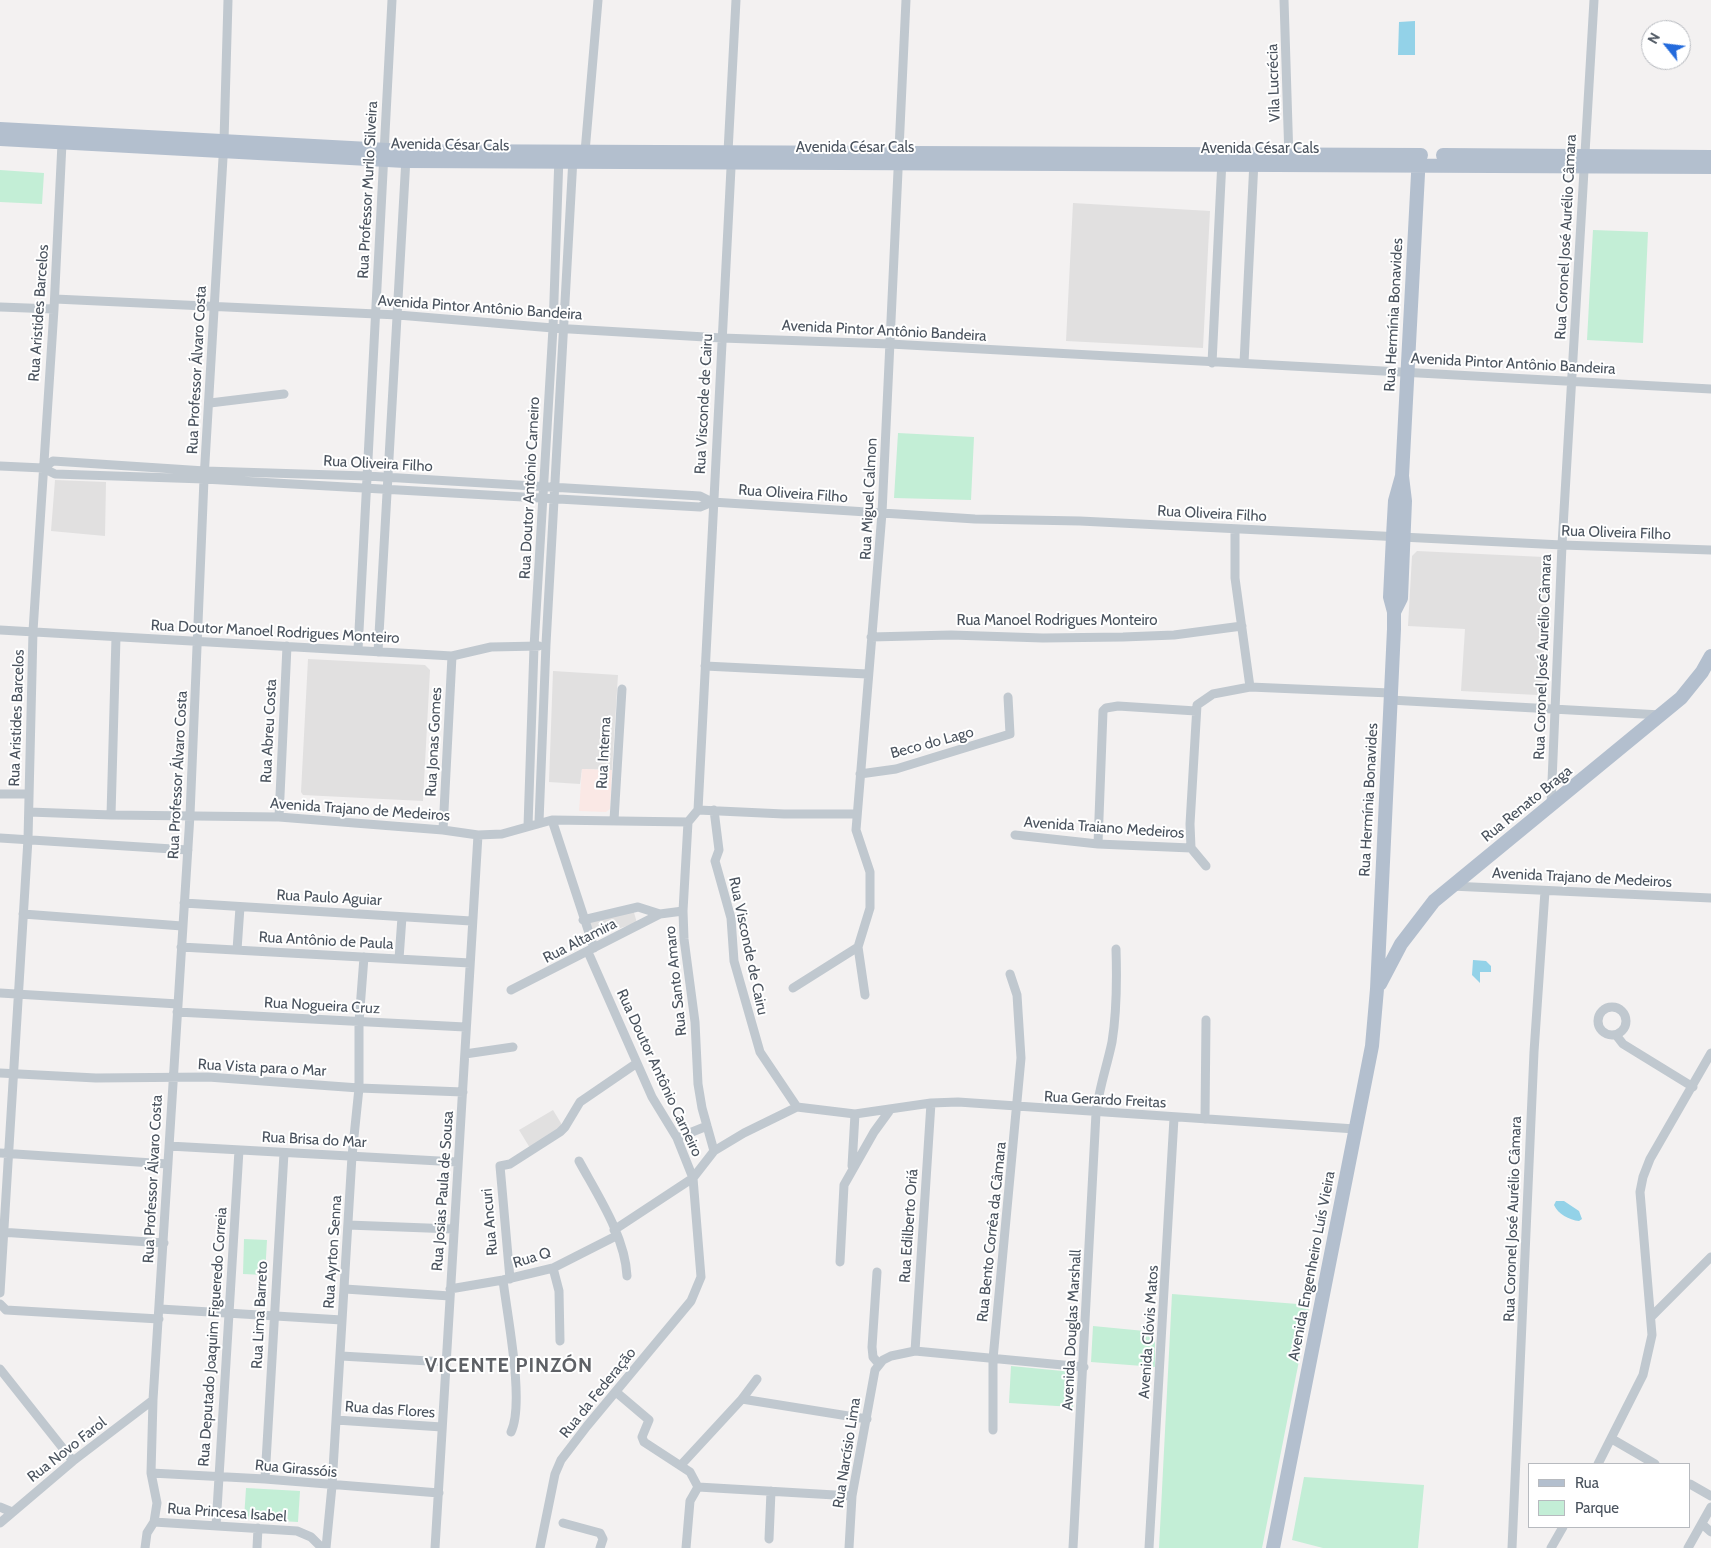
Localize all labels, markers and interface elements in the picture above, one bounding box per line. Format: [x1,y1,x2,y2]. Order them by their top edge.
north arrow [1641,20,1691,70]
text: N [1643,30,1664,47]
street label: Vila Lucrécia [1264,43,1284,123]
street label: Rua Professor Murilo Silveira [354,101,382,279]
street label: Rua Coronel José Aurélio Câmara [1552,134,1580,340]
street label: Avenida César Cals [391,135,509,155]
street label: Avenida César Cals [796,139,914,157]
street label: Avenida César Cals [1201,140,1319,158]
street label: Rua Hermínia Bonavides [1381,238,1407,392]
street label: Rua Aristides Barcelos [25,244,53,382]
street label: Rua Professor Álvaro Costa [184,285,210,455]
street label: Avenida Pintor Antônio Bandeira [377,292,583,324]
street label: Avenida Pintor Antônio Bandeira [781,317,987,345]
street label: Rua Visconde de Cairu [691,333,717,475]
street label: Avenida Pintor Antônio Bandeira [1410,350,1616,378]
street label: Rua Doutor Antônio Carneiro [516,396,544,580]
street label: Rua Miguel Calmon [857,438,881,560]
street label: Rua Oliveira Filho [323,452,433,476]
street label: Rua Oliveira Filho [738,481,848,507]
street label: Rua Oliveira Filho [1157,502,1267,526]
street label: Rua Oliveira Filho [1561,522,1671,544]
street label: Rua Coronel José Aurélio Câmara [1530,554,1556,760]
street label: Rua Manoel Rodrigues Monteiro [957,612,1157,630]
street label: Rua Doutor Manoel Rodrigues Monteiro [150,616,400,648]
street label: Rua Aristides Barcelos [6,649,28,787]
street label: Rua Abreu Costa [257,679,281,783]
street label: Rua Jonas Gomes [422,687,446,797]
street label: Rua Professor Álvaro Costa [165,690,191,860]
street label: Rua Interna [593,716,615,790]
street label: Beco do Lago [888,723,976,763]
street label: Rua Hermínia Bonavides [1356,723,1382,877]
street label: Rua Renato Braga [1478,762,1576,846]
street label: Avenida Trajano de Medeiros [269,795,451,825]
street label: Avenida Traiano Medeiros [1023,813,1185,843]
street label: Avenida Trajano de Medeiros [1492,864,1672,892]
street label: Rua Visconde de Cairu [725,875,771,1017]
street label: Rua Paulo Aguiar [276,886,382,910]
street label: Rua Altamira [540,915,620,967]
street label: Rua Santo Amaro [661,925,691,1037]
street label: Rua Antônio de Paula [258,928,394,954]
street label: Rua Doutor Antônio Carneiro [612,986,706,1160]
street label: Rua Nogueira Cruz [264,994,380,1018]
street label: Rua Vista para o Mar [197,1056,327,1080]
street label: Rua Gerardo Freitas [1043,1088,1167,1112]
street label: Rua Professor Álvaro Costa [140,1094,166,1264]
street label: Rua Josias Paula de Sousa [428,1110,458,1272]
street label: Rua Coronel José Aurélio Câmara [1500,1116,1526,1322]
street label: Rua Brisa do Mar [261,1128,367,1152]
street label: Rua Bento Corrêa da Câmara [974,1141,1010,1323]
street label: Rua Edilberto Oriá [896,1168,922,1284]
street label: Avenida Engenheiro Luís Vieira [1285,1170,1339,1362]
street label: Rua Ancuri [478,1188,502,1256]
street label: Rua Ayrton Senna [320,1195,346,1309]
street label: Rua Deputado Joaquim Figueredo Correia [195,1207,231,1467]
street label: Rua Q [511,1244,553,1272]
street label: Avenida Douglas Marshall [1059,1249,1085,1411]
street label: Rua Lima Barreto [248,1261,272,1369]
street label: Avenida Clóvis Matos [1135,1265,1163,1399]
street label: Rua da Federação [556,1344,640,1442]
district label: VICENTE PINZÓN [423,1354,595,1378]
street label: Rua Narcísio Lima [829,1397,865,1509]
street label: Rua das Flores [344,1398,436,1422]
street label: Rua Novo Farol [24,1414,110,1486]
street label: Rua Girassóis [254,1456,338,1482]
legend [1528,1463,1691,1528]
text: Rua [1575,1474,1599,1492]
text: Parque [1575,1499,1619,1517]
street label: Rua Princesa Isabel [167,1500,287,1526]

